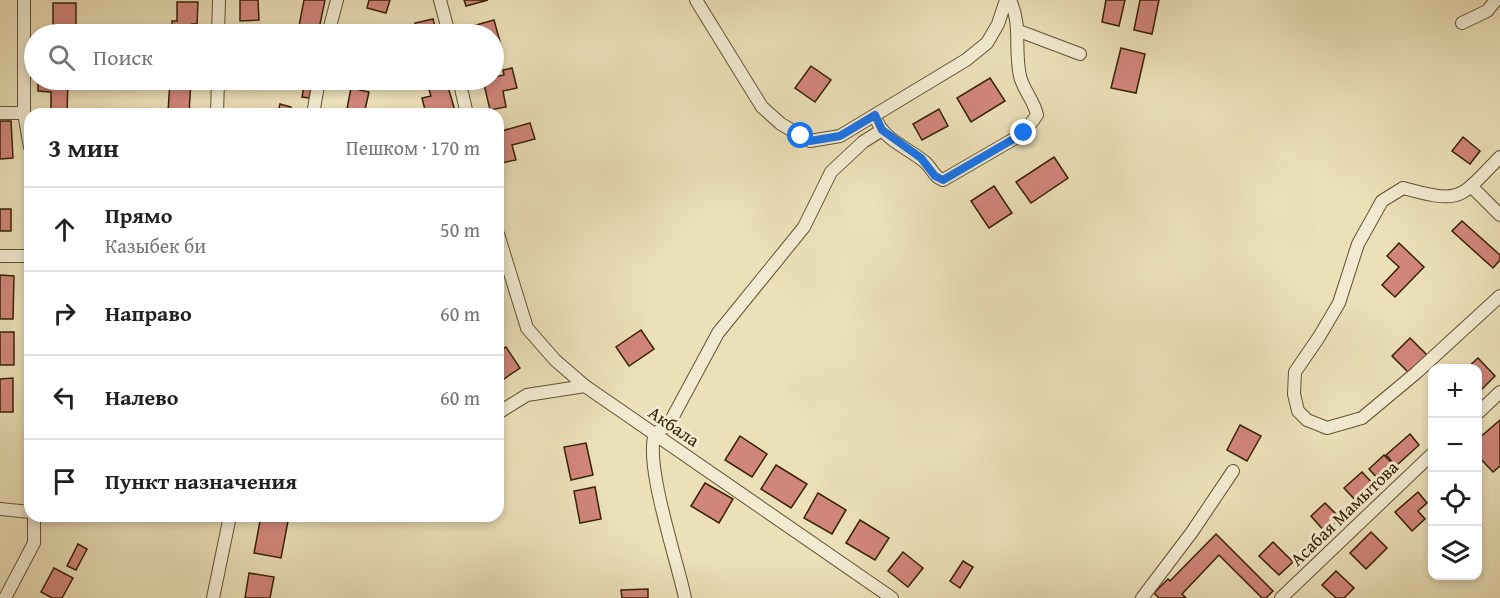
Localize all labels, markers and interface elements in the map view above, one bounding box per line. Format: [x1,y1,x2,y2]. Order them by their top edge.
search box [24,24,504,90]
icon: search [45,41,78,74]
text: Поиск [93,41,153,73]
route end [1010,119,1036,145]
route start [787,122,813,148]
text: 3 мин [48,128,119,167]
text: Пешком · 170 m [346,133,480,162]
text: Прямо [105,199,172,231]
icon: ahead [48,213,81,246]
text: 50 m [440,215,480,244]
text: Казыбек би [105,231,206,260]
icon: right [48,297,81,330]
text: Направо [105,297,192,329]
text: 60 m [440,299,480,328]
map controls [1428,364,1482,580]
button: + [1428,364,1482,418]
icon: left [48,381,81,414]
text: Налево [105,381,178,413]
text: 60 m [440,383,480,412]
street label: Акбала [643,399,705,453]
button: − [1428,418,1482,472]
street label: Асабая Мамытова [1284,454,1405,572]
icon: arrive [48,465,81,498]
text: Пункт назначения [105,465,297,497]
button: locate [1428,472,1482,526]
button: layers [1428,526,1482,580]

